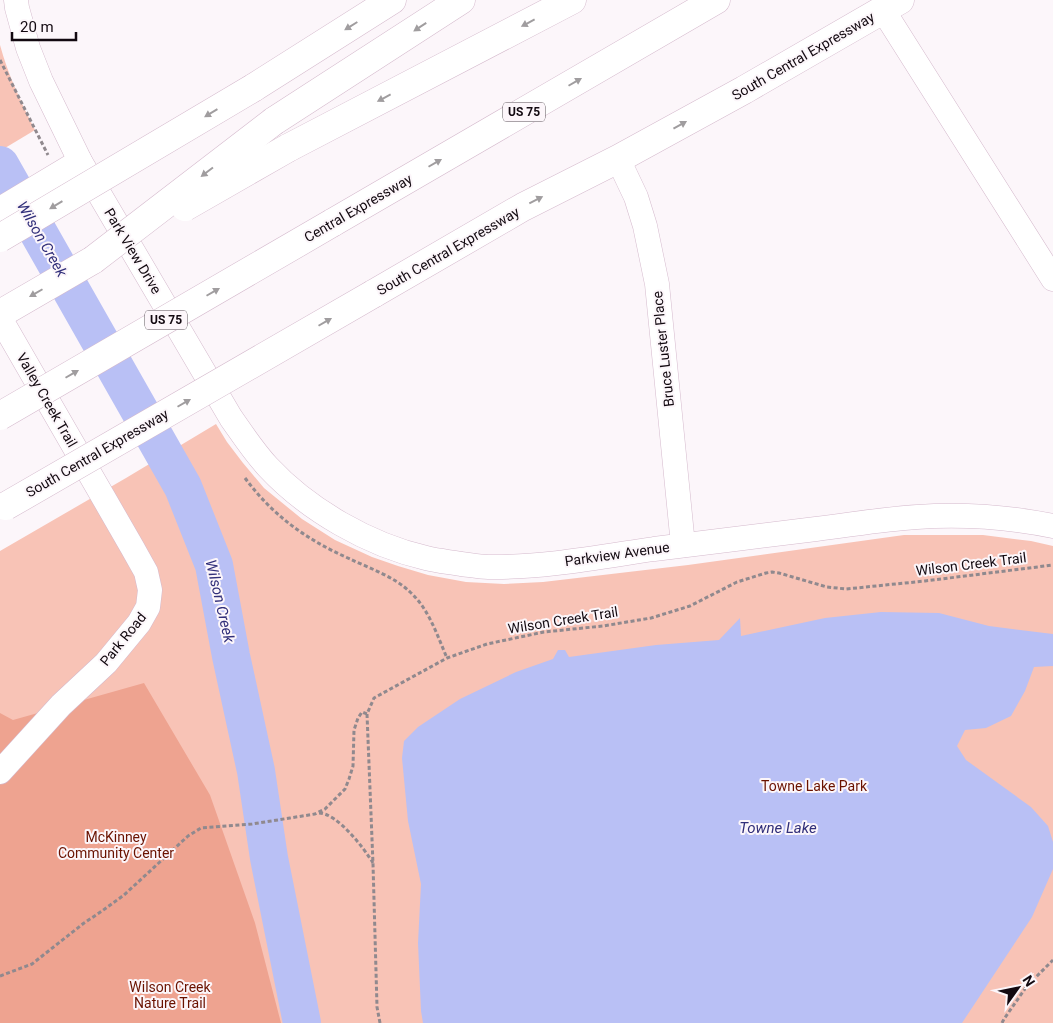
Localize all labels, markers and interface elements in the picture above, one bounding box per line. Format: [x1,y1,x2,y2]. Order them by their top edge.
street label: South Central Expressway [729,9,877,103]
scale bar [12,10,76,42]
text: 20 m [20,18,54,36]
one-way arrow [521,19,536,27]
one-way arrow [344,21,357,31]
one-way arrow [413,22,426,31]
one-way arrow [568,77,582,86]
one-way arrow [377,94,392,102]
road number: US 75 [503,102,545,121]
one-way arrow [204,108,217,117]
one-way arrow [673,121,688,129]
one-way arrow [428,159,441,168]
one-way arrow [200,167,214,177]
street label: Central Expressway [301,170,415,245]
one-way arrow [529,196,544,204]
water label: Wilson Creek [13,198,71,281]
one-way arrow [50,200,63,209]
street label: South Central Expressway [374,204,522,298]
street label: Park View Drive [101,205,165,297]
one-way arrow [29,288,42,297]
one-way arrow [206,288,219,297]
street label: Bruce Luster Place [649,290,677,408]
road number: US 75 [145,310,187,330]
one-way arrow [319,317,332,326]
street label: Valley Creek Trail [14,350,80,450]
one-way arrow [65,370,80,378]
one-way arrow [178,398,191,407]
street label: South Central Expressway [23,406,171,500]
street label: Parkview Avenue [564,539,670,569]
street label: Wilson Creek Trail [915,549,1027,579]
water label: Wilson Creek [202,558,238,645]
street label: Wilson Creek Trail [507,603,619,637]
street label: Park Road [97,609,149,669]
park label: Towne Lake Park [761,778,868,794]
water label: Towne Lake [739,819,817,837]
park label: McKinney Community Center [58,829,174,861]
north arrow [993,963,1043,1013]
text: N [1019,972,1038,989]
park label: Wilson Creek Nature Trail [129,979,212,1011]

